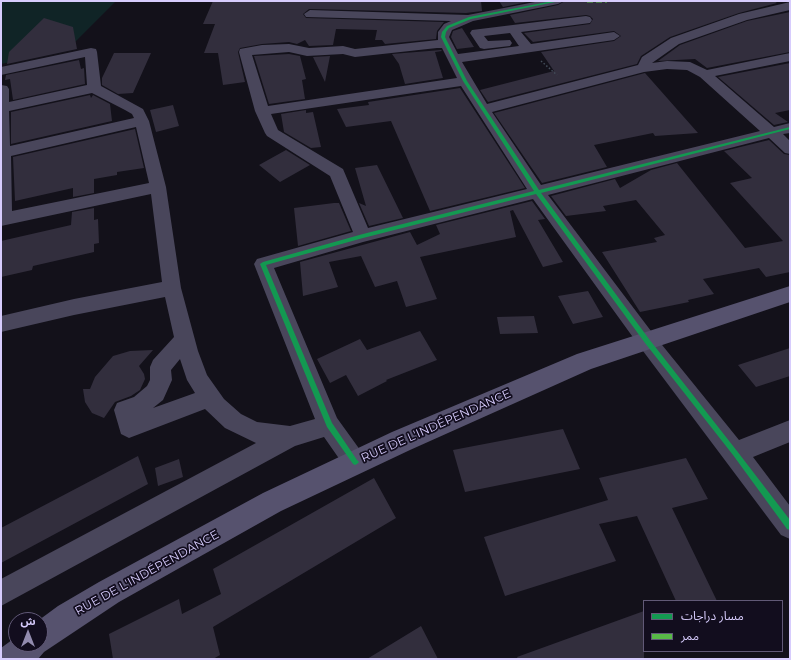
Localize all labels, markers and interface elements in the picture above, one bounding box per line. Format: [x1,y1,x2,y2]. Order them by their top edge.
street label: RUE DE L'INDÉPENDANCE [359,386,513,466]
street label: RUE DE L'INDÉPENDANCE [73,527,221,619]
legend [643,600,783,652]
text: مسار دراجات [681,608,744,623]
north arrow [8,612,48,652]
text: ش [20,614,36,628]
text: ممر [681,628,699,643]

